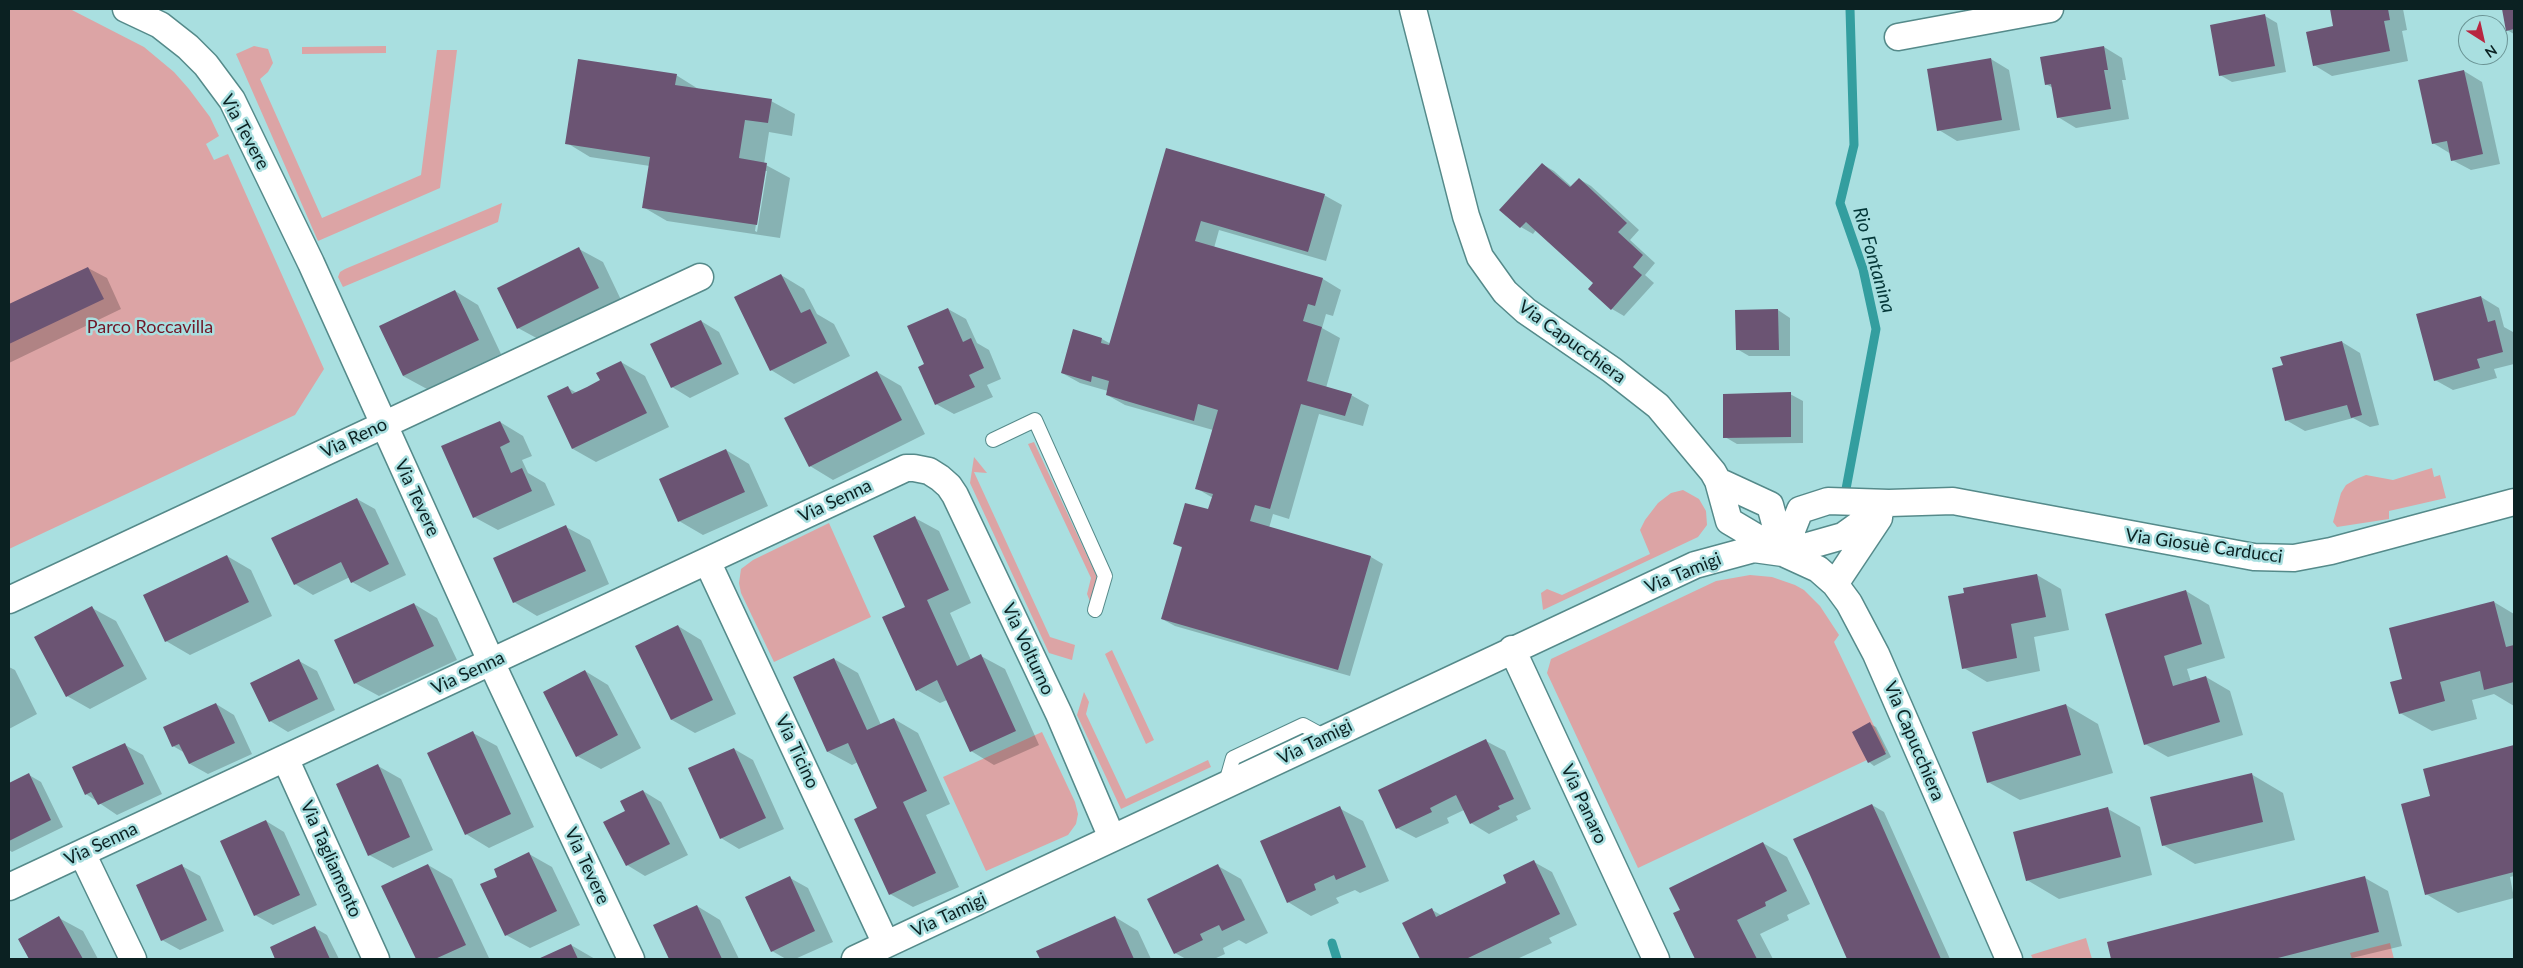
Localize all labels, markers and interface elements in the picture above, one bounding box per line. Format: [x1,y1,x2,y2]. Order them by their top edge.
north arrow [2458,15,2508,65]
text: N [2482,42,2501,62]
street label: Via Tevere [216,91,274,173]
water label: Rio Fontanina [1848,204,1900,316]
street label: Via Capucchiera [1514,296,1630,388]
park label: Parco Roccavilla [87,316,213,338]
street label: Via Reno [317,413,391,463]
street label: Via Tevere [390,456,444,540]
street label: Via Senna [795,475,875,527]
street label: Via Giosuè Carducci [2124,524,2284,568]
street label: Via Tamigi [1642,548,1724,598]
street label: Via Volturno [997,600,1059,698]
street label: Via Senna [428,647,508,699]
street label: Via Capucchiera [1879,678,1949,804]
street label: Via Ticino [771,712,823,792]
street label: Via Tamigi [1274,715,1356,769]
street label: Via Panaro [1556,761,1612,847]
street label: Via Tagliamento [296,797,366,921]
street label: Via Senna [61,818,141,870]
street label: Via Tevere [560,824,614,908]
street label: Via Tamigi [908,888,990,942]

